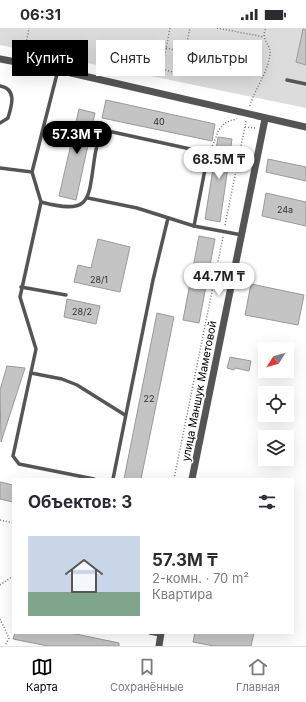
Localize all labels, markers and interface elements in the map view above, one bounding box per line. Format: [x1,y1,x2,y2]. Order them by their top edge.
text: 06:31 [20,5,61,24]
chip: Купить [12,40,88,76]
chip: Снять [96,40,165,76]
chip: Фильтры [173,40,262,76]
house number: 40 [153,116,165,127]
pin: 57.3M ₸ [40,121,114,155]
text: 57.3M ₸ [52,126,102,142]
pin: 68.5M ₸ [182,146,256,180]
text: 68.5M ₸ [192,151,246,167]
house number: 24а [277,204,293,215]
pin: 44.7M ₸ [182,263,256,297]
text: 44.7M ₸ [193,268,245,284]
house number: 28/1 [90,274,108,285]
house number: 28/2 [72,306,92,317]
street label: улица Маншук Маметовой [178,320,220,462]
north arrow [258,342,294,378]
map controls [258,342,294,466]
button: locate [258,386,294,422]
house number: 22 [144,393,154,404]
button: layers [258,430,294,466]
icon: filters [256,491,278,513]
text: Объектов: 3 [28,492,132,512]
text: 57.3M ₸ [152,550,218,570]
icon: home [60,552,108,600]
text: 2-комн. · 70 m² [152,570,249,586]
text: Квартира [152,586,213,602]
tab: Карта [26,656,58,694]
tab: Сохранённые [110,656,184,694]
tab: Главная [236,656,280,694]

